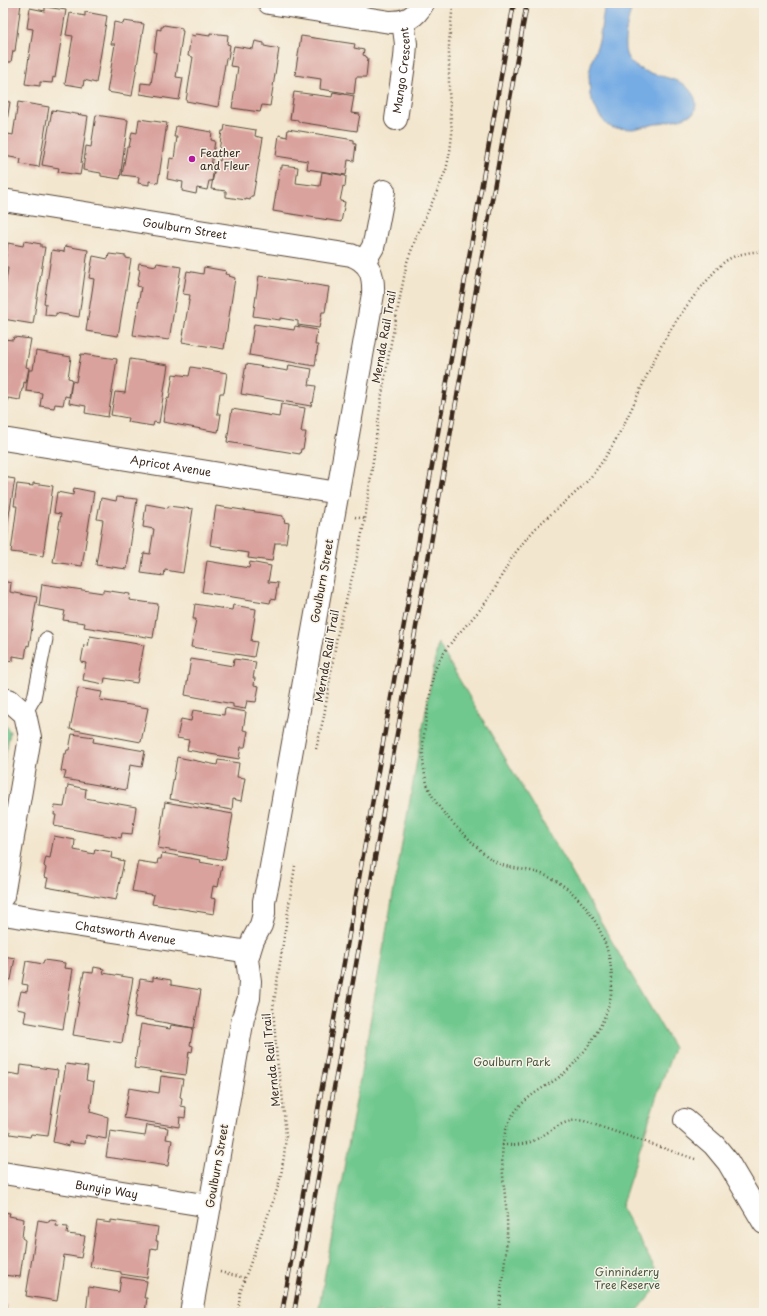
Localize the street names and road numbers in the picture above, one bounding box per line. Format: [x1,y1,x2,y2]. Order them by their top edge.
street label: Mango Crescent [388,26,414,115]
street label: Goulburn Street [141,213,229,243]
street label: Mernda Rail Trail [367,289,400,385]
street label: Apricot Avenue [129,451,213,480]
street label: Goulburn Street [306,537,337,624]
street label: Mernda Rail Trail [310,608,343,704]
street label: Chatsworth Avenue [74,916,177,949]
street label: Mernda Rail Trail [257,1013,284,1108]
street label: Goulburn Street [201,1122,232,1209]
street label: Bunyip Way [74,1176,139,1202]

